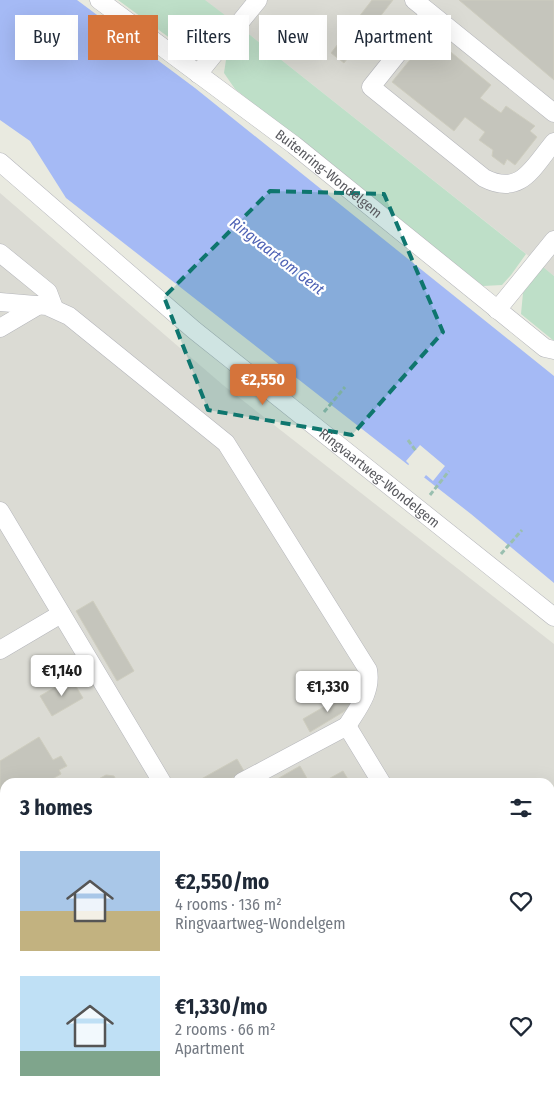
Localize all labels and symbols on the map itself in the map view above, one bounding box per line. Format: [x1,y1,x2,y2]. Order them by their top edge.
street label: Buitenring-Wondelgem [272,126,385,222]
water label: Ringvaart om Gent [226,214,328,298]
pin: €2,550 [222,364,304,406]
street label: Ringvaartweg-Wondelgem [316,425,443,532]
pin: €1,140 [21,654,103,697]
pin: €1,330 [287,670,369,713]

